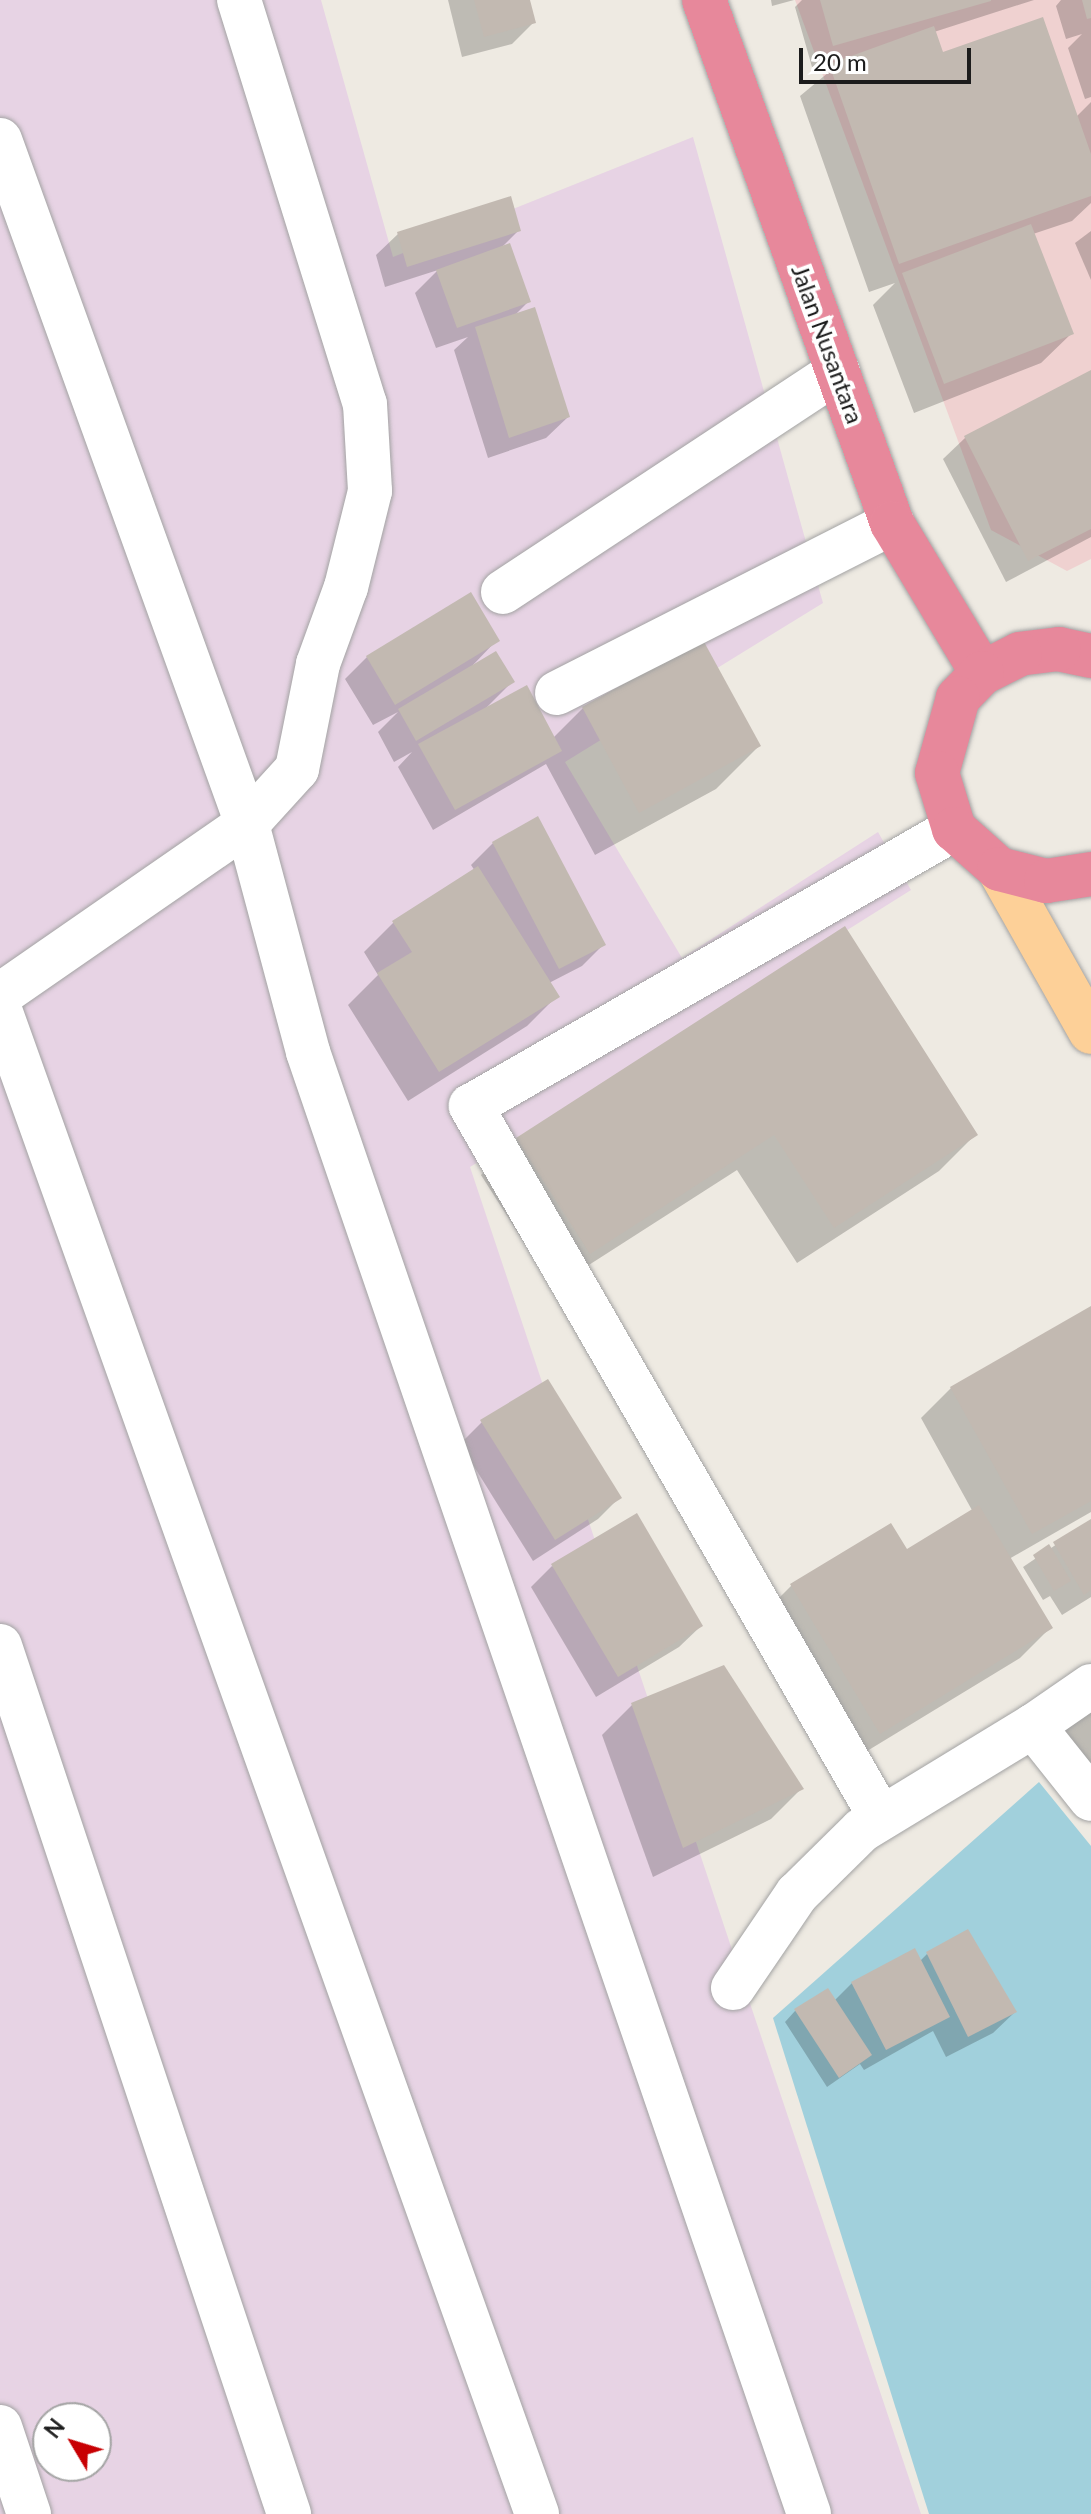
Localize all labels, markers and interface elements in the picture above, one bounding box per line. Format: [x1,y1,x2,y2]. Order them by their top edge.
scale bar [803,32,975,82]
text: 20 m [813,47,867,76]
street label: Jalan Nusantara [786,261,870,427]
north arrow [32,2402,112,2482]
text: N [38,2413,70,2443]

